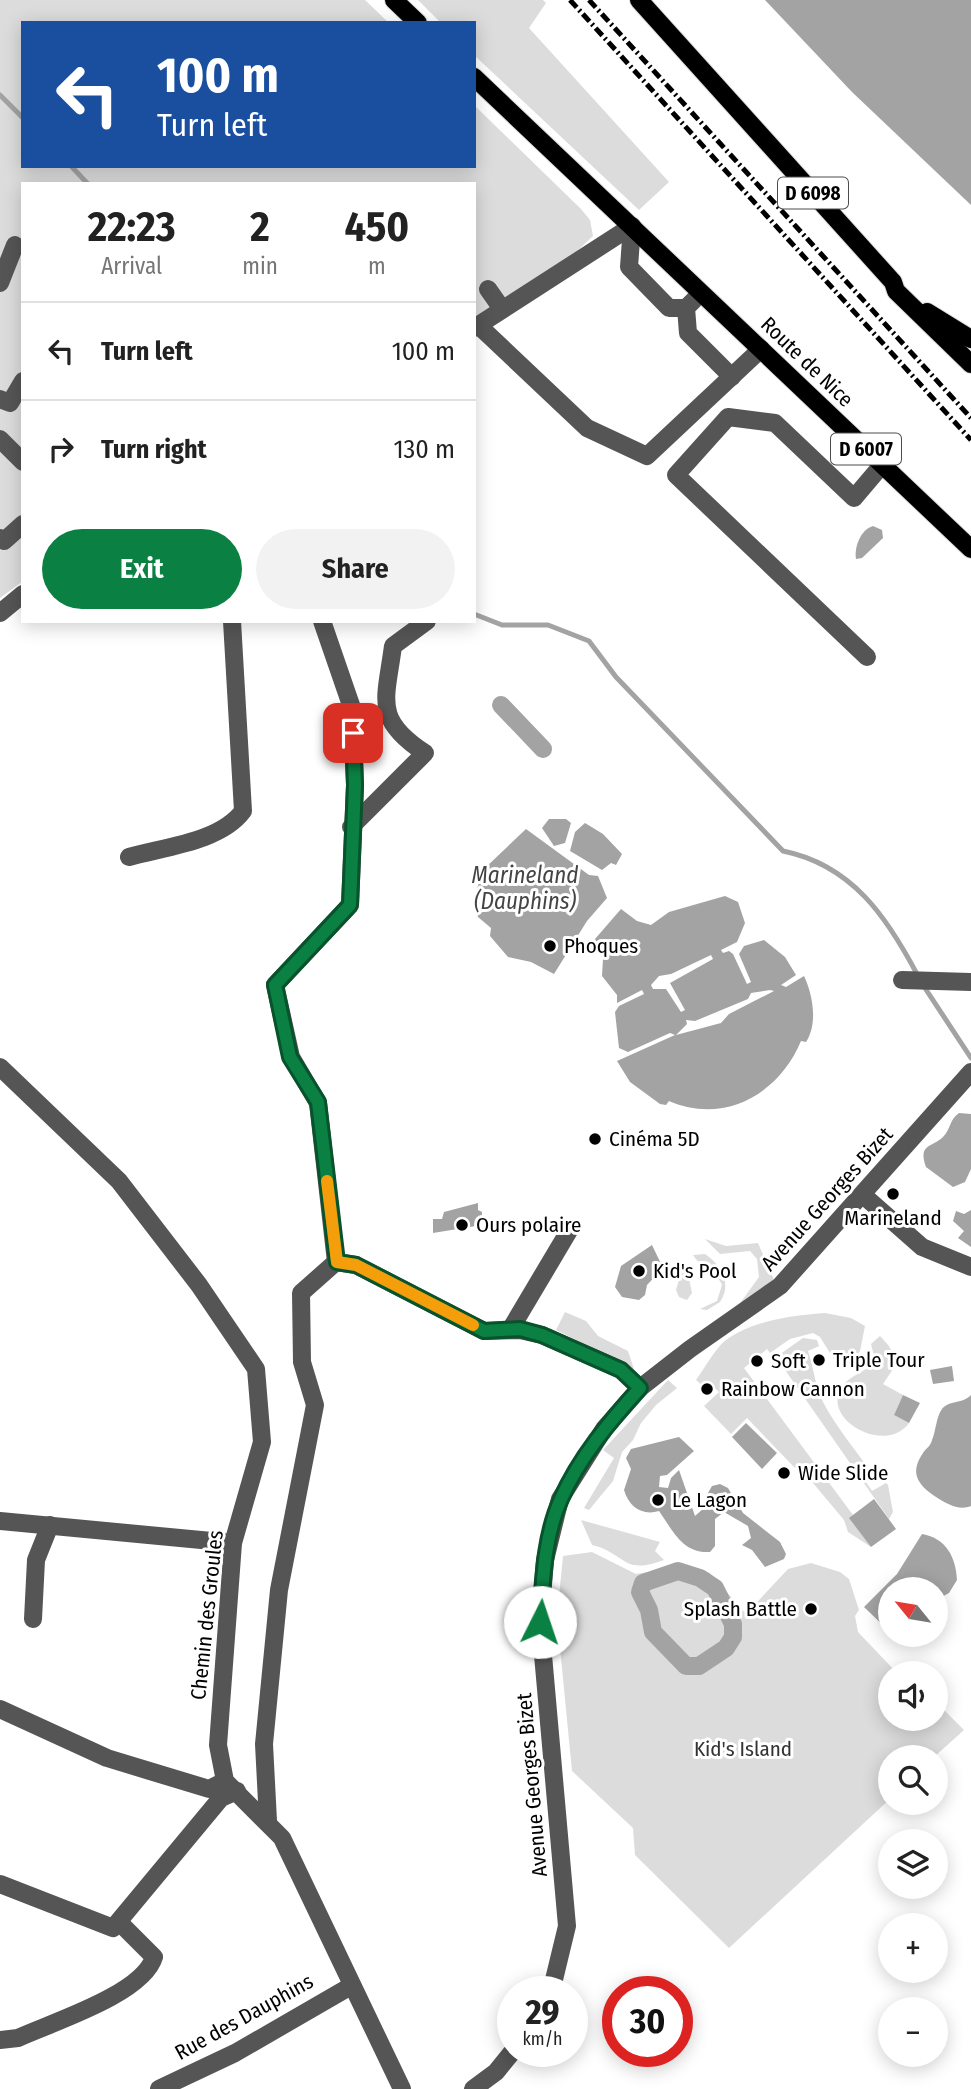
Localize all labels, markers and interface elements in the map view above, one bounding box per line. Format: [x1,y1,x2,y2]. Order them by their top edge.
text: 100 m [157,46,279,105]
icon: left [42,49,133,140]
text: Turn left [157,106,267,144]
road number: D 6098 [778,178,848,209]
text: 22:23 [88,202,176,252]
text: 2 [250,202,270,252]
text: 450 [345,202,409,252]
text: Arrival [101,252,162,280]
text: min [242,252,278,280]
text: m [368,252,386,280]
street label: Route de Nice [755,311,859,413]
icon: left [42,332,80,370]
text: Turn left [101,336,193,367]
text: 100 m [392,336,455,367]
icon: right [42,430,80,468]
road number: D 6007 [831,433,901,464]
text: Turn right [101,434,207,465]
text: 130 m [393,434,455,465]
button: Exit [42,529,242,609]
button: Share [256,529,455,609]
pin [323,703,383,763]
icon: arrive [334,714,372,752]
water label: Marineland (Dauphins) [472,861,578,915]
place label: Phoques [564,933,638,959]
marker: Phoques [542,938,558,954]
street label: Avenue Georges Bizet [756,1122,898,1276]
place label: Cinéma 5D [609,1126,700,1152]
marker: Cinéma 5D [587,1131,603,1147]
marker: Marineland [885,1186,901,1202]
place label: Marineland [844,1205,942,1231]
place label: Ours polaire [476,1212,581,1238]
marker: Ours polaire [454,1217,470,1233]
place label: Kid's Pool [653,1258,737,1284]
marker: Kid's Pool [631,1263,647,1279]
place label: Triple Tour [833,1347,925,1373]
place label: Soft [771,1348,806,1374]
marker: Triple Tour [811,1352,827,1368]
marker: Soft [749,1353,765,1369]
place label: Rainbow Cannon [721,1376,865,1402]
marker: Rainbow Cannon [699,1381,715,1397]
place label: Wide Slide [798,1460,888,1486]
marker: Wide Slide [776,1465,792,1481]
place label: Le Lagon [672,1487,747,1513]
marker: Le Lagon [650,1492,666,1508]
street label: Chemin des Groules [185,1529,229,1701]
north arrow [878,1577,948,1647]
map controls [878,1577,948,2067]
position arrow [503,1585,577,1659]
place label: Splash Battle [684,1596,797,1622]
marker: Splash Battle [803,1601,819,1617]
button: sound [878,1661,948,1731]
street label: Avenue Georges Bizet [511,1692,553,1878]
park label: Kid's Island [694,1736,792,1762]
button: search [878,1745,948,1815]
button: layers [878,1829,948,1899]
button: + [878,1913,948,1983]
street label: Rue des Dauphins [170,1968,318,2066]
speed limit sign: 30 [602,1976,693,2067]
text: 29 [525,1991,560,2033]
button: − [878,1997,948,2067]
text: km/h [522,2028,563,2050]

